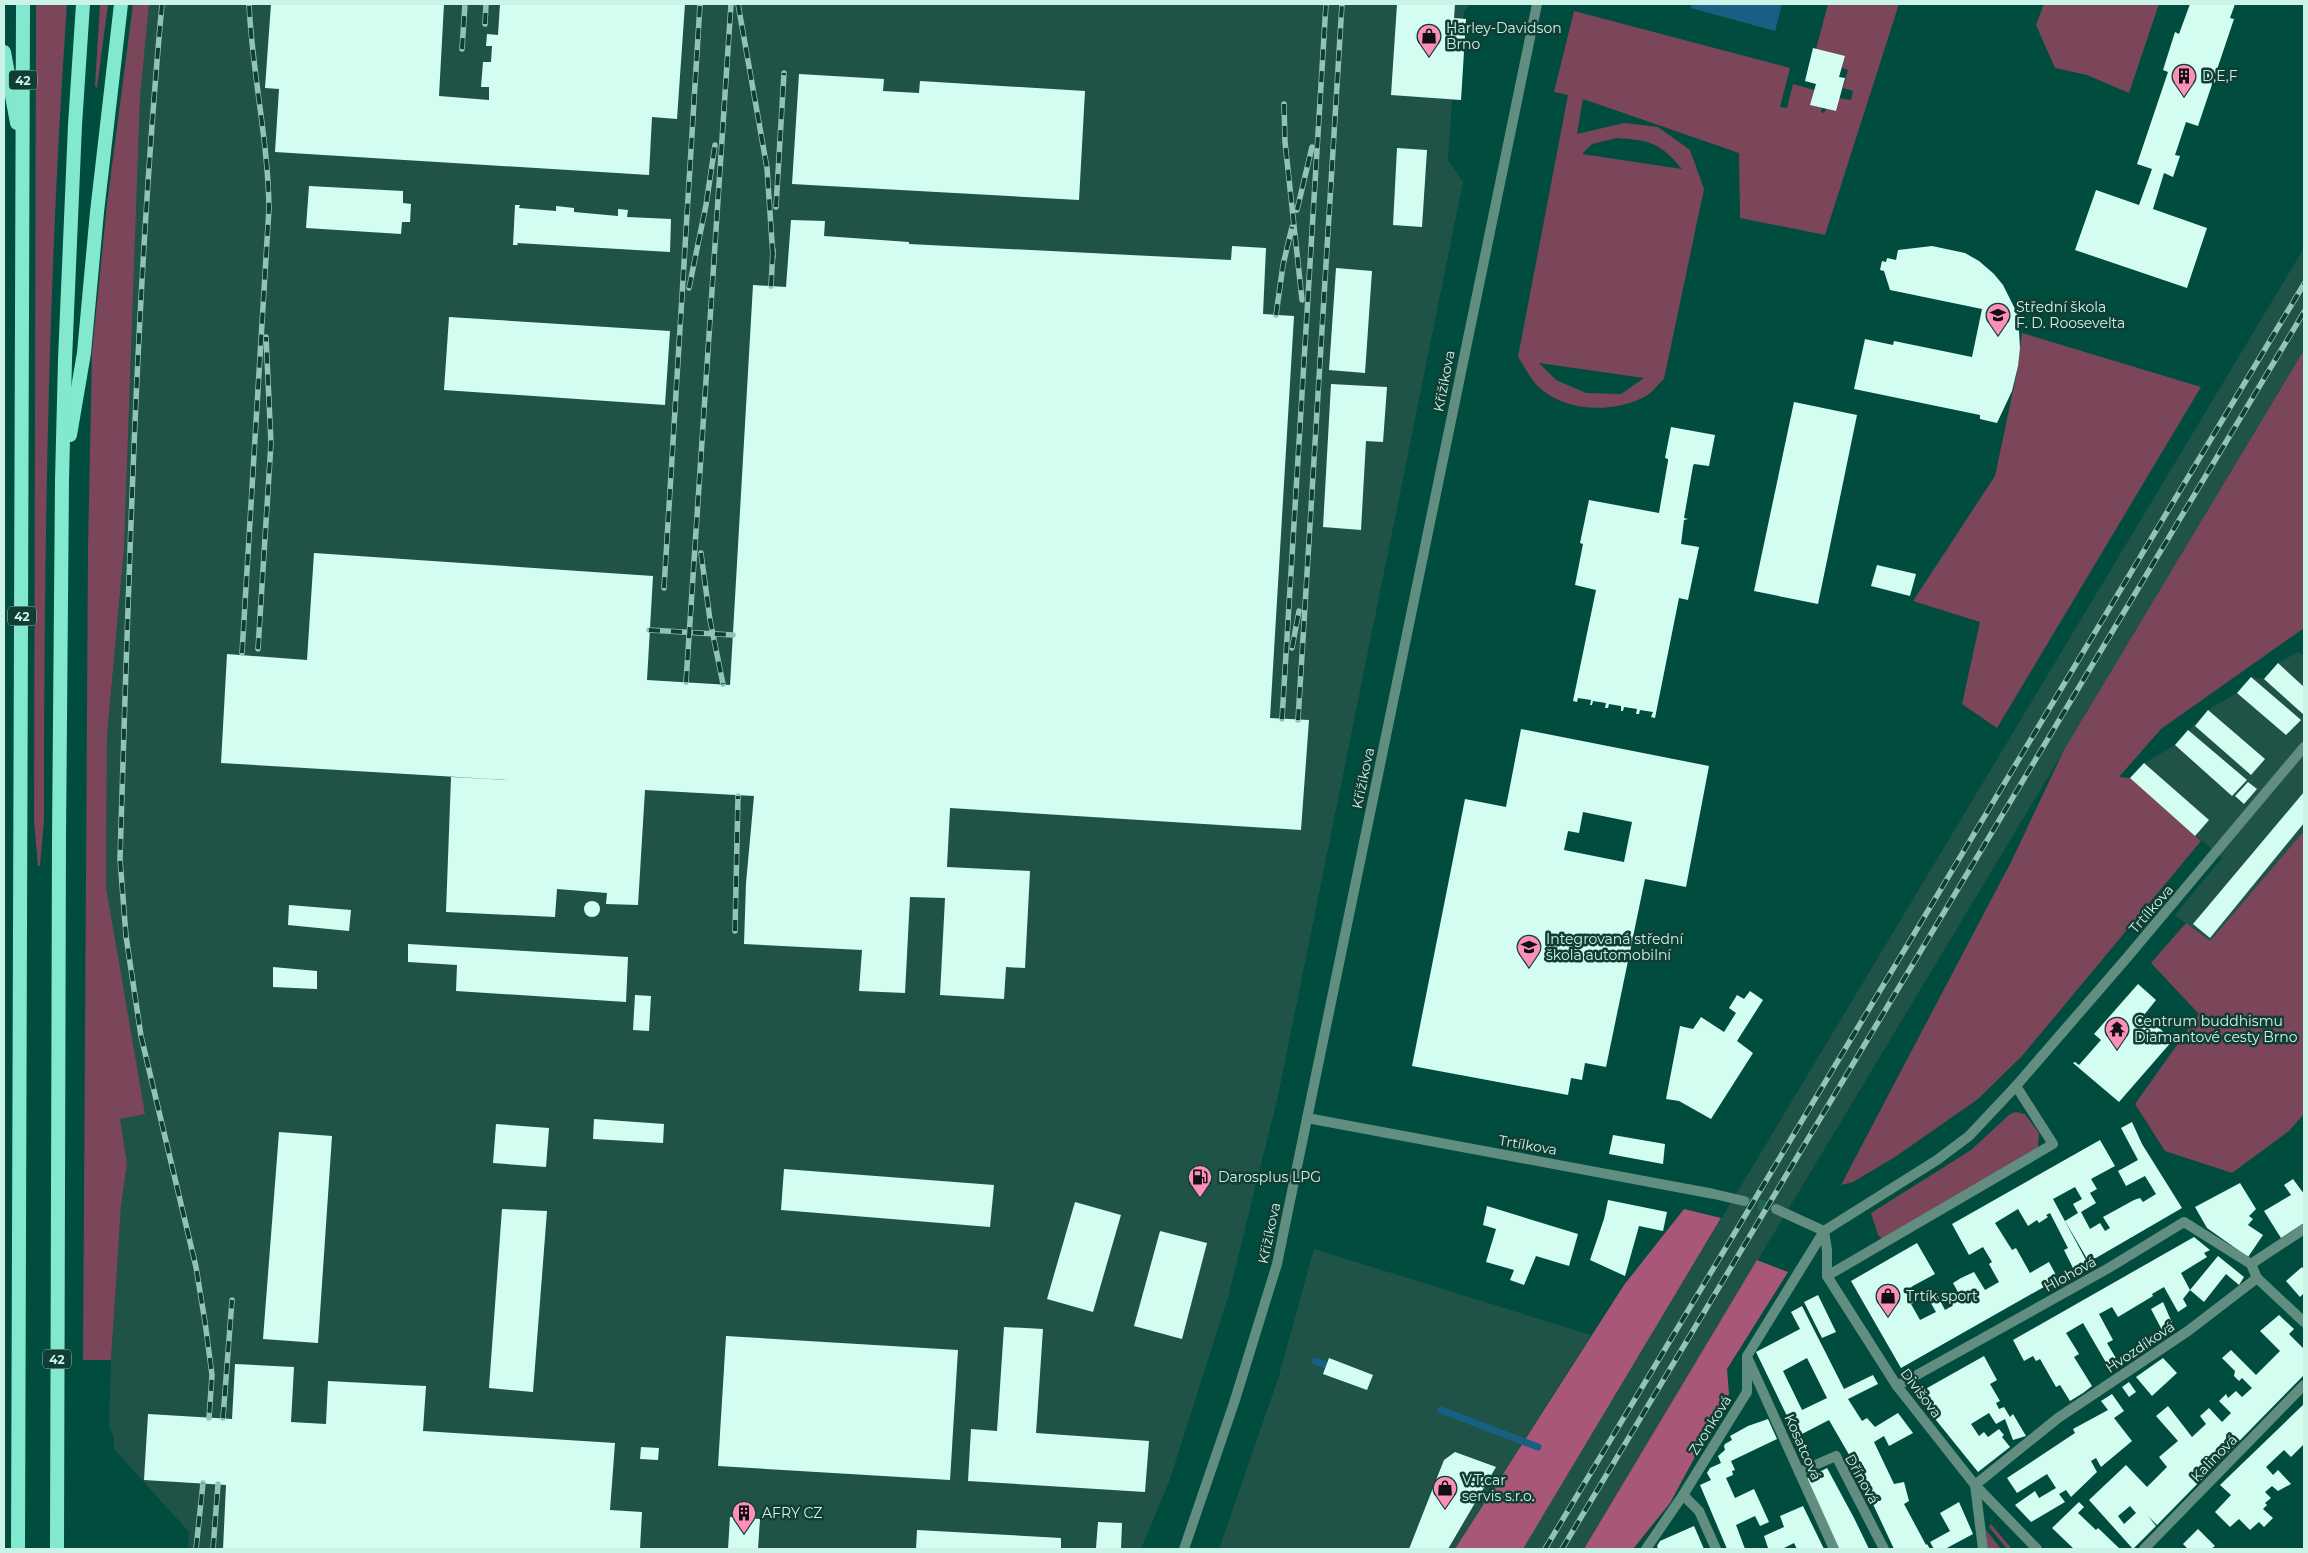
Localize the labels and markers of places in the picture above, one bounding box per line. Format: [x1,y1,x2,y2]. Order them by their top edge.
place label: Harley-Davidson Brno [1446,19,1562,53]
shop icon: Harley-Davidson Brno [1416,23,1442,57]
building icon: D,E,F [2171,63,2197,97]
place label: D,E,F [2202,67,2238,85]
place label: Střední škola F. D. Roosevelta [2016,298,2125,332]
school or university icon: Střední škola F. D. Roosevelta [1985,302,2011,336]
place label: Integrovaná střední škola automobilní [1546,930,1684,964]
school or university icon: Integrovaná střední škola automobilní [1516,934,1542,968]
place label: Centrum buddhismu Diamantové cesty Brno [2134,1012,2298,1046]
temple icon: Centrum buddhismu Diamantové cesty Brno [2104,1016,2130,1050]
fuel station icon: Darosplus LPG [1187,1164,1213,1198]
place label: Darosplus LPG [1218,1168,1321,1186]
shop icon: Trtík sport [1875,1283,1901,1317]
place label: Trtík sport [1906,1287,1978,1305]
place label: V.T.car servis s.r.o. [1462,1471,1535,1505]
shop icon: V.T.car servis s.r.o. [1432,1475,1458,1509]
building icon: AFRY CZ [731,1500,757,1534]
place label: AFRY CZ [762,1504,822,1522]

